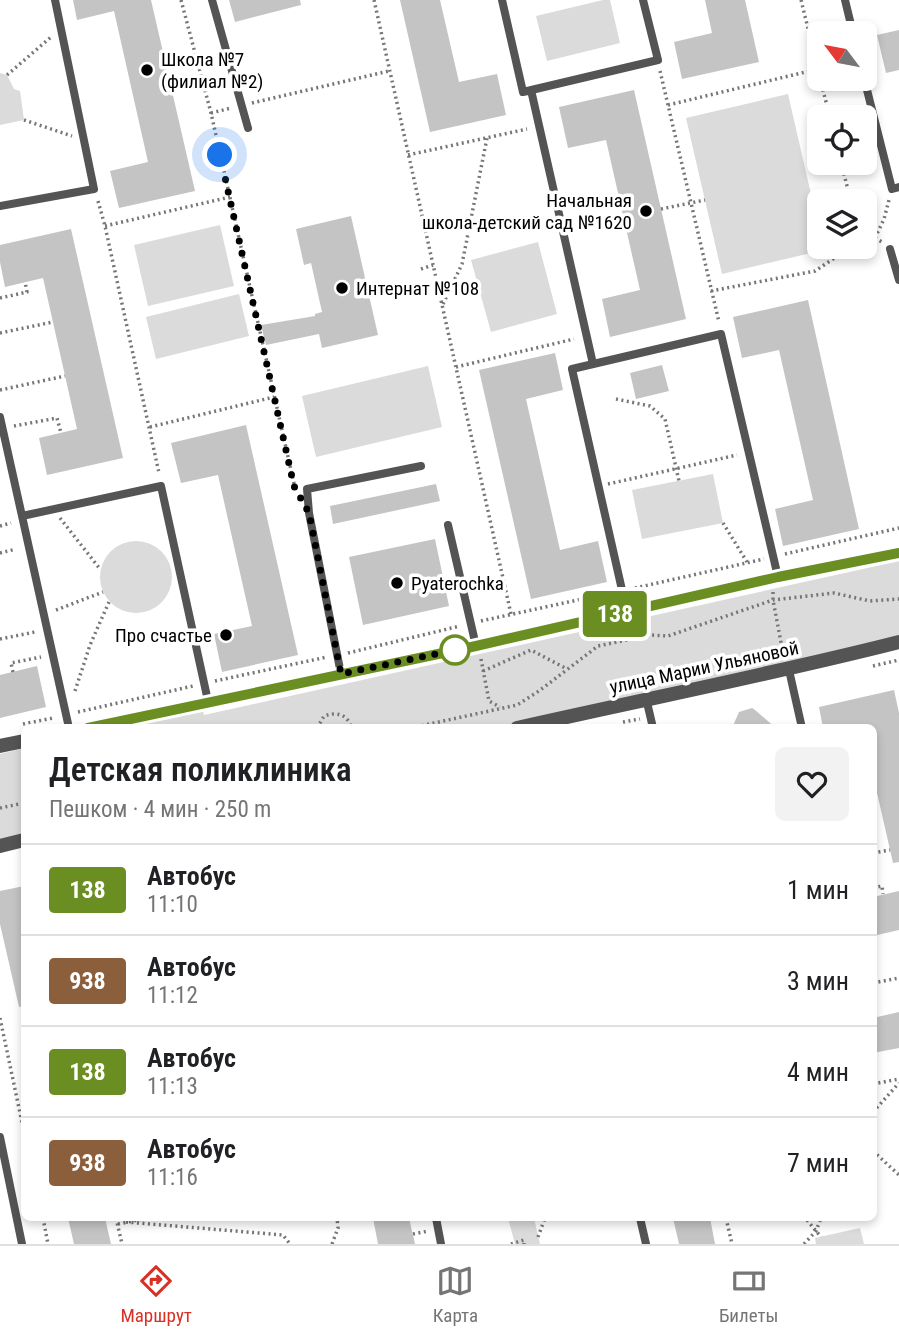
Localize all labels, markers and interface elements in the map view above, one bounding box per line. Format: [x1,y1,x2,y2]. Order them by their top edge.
north arrow [807,21,877,91]
map controls [807,21,877,259]
place label: Школа №7 (филиал №2) [161,48,263,93]
marker: Школа №7 (филиал №2) [139,62,155,78]
button: locate [807,105,877,175]
your location [202,137,237,172]
place label: Начальная школа-детский сад №1620 [422,189,632,234]
button: layers [807,189,877,259]
marker: Начальная школа-детский сад №1620 [638,203,654,219]
place label: Интернат №108 [356,277,479,300]
marker: Интернат №108 [334,280,350,296]
place label: Pyaterochka [411,572,504,595]
marker: Pyaterochka [389,575,405,591]
line badge: 138 [575,591,655,637]
text: 138 [597,600,633,628]
place label: Про счастье [115,624,212,647]
marker: Про счастье [218,627,234,643]
unlabelled marker [440,635,470,665]
street label: улица Марии Ульяновой [608,636,801,699]
button: heart [775,747,849,821]
text: Детская поликлиника [49,750,352,789]
text: Пешком · 4 мин · 250 m [49,796,271,823]
text: Автобус [147,861,236,891]
text: 1 мин [787,875,849,905]
text: 138 [69,876,106,904]
text: 11:10 [147,891,198,918]
text: Автобус [147,952,236,982]
text: 3 мин [787,966,849,996]
text: 938 [69,967,106,995]
text: 11:12 [147,982,198,1009]
text: Автобус [147,1043,236,1073]
text: 4 мин [787,1057,849,1087]
text: 138 [69,1058,106,1086]
text: 11:13 [147,1073,198,1100]
text: Автобус [147,1134,236,1164]
text: 7 мин [787,1148,849,1178]
text: 938 [69,1149,106,1177]
text: 11:16 [147,1164,198,1191]
tab: Маршрут [120,1262,192,1327]
tab: Карта [433,1262,478,1327]
tab: Билеты [719,1262,779,1327]

